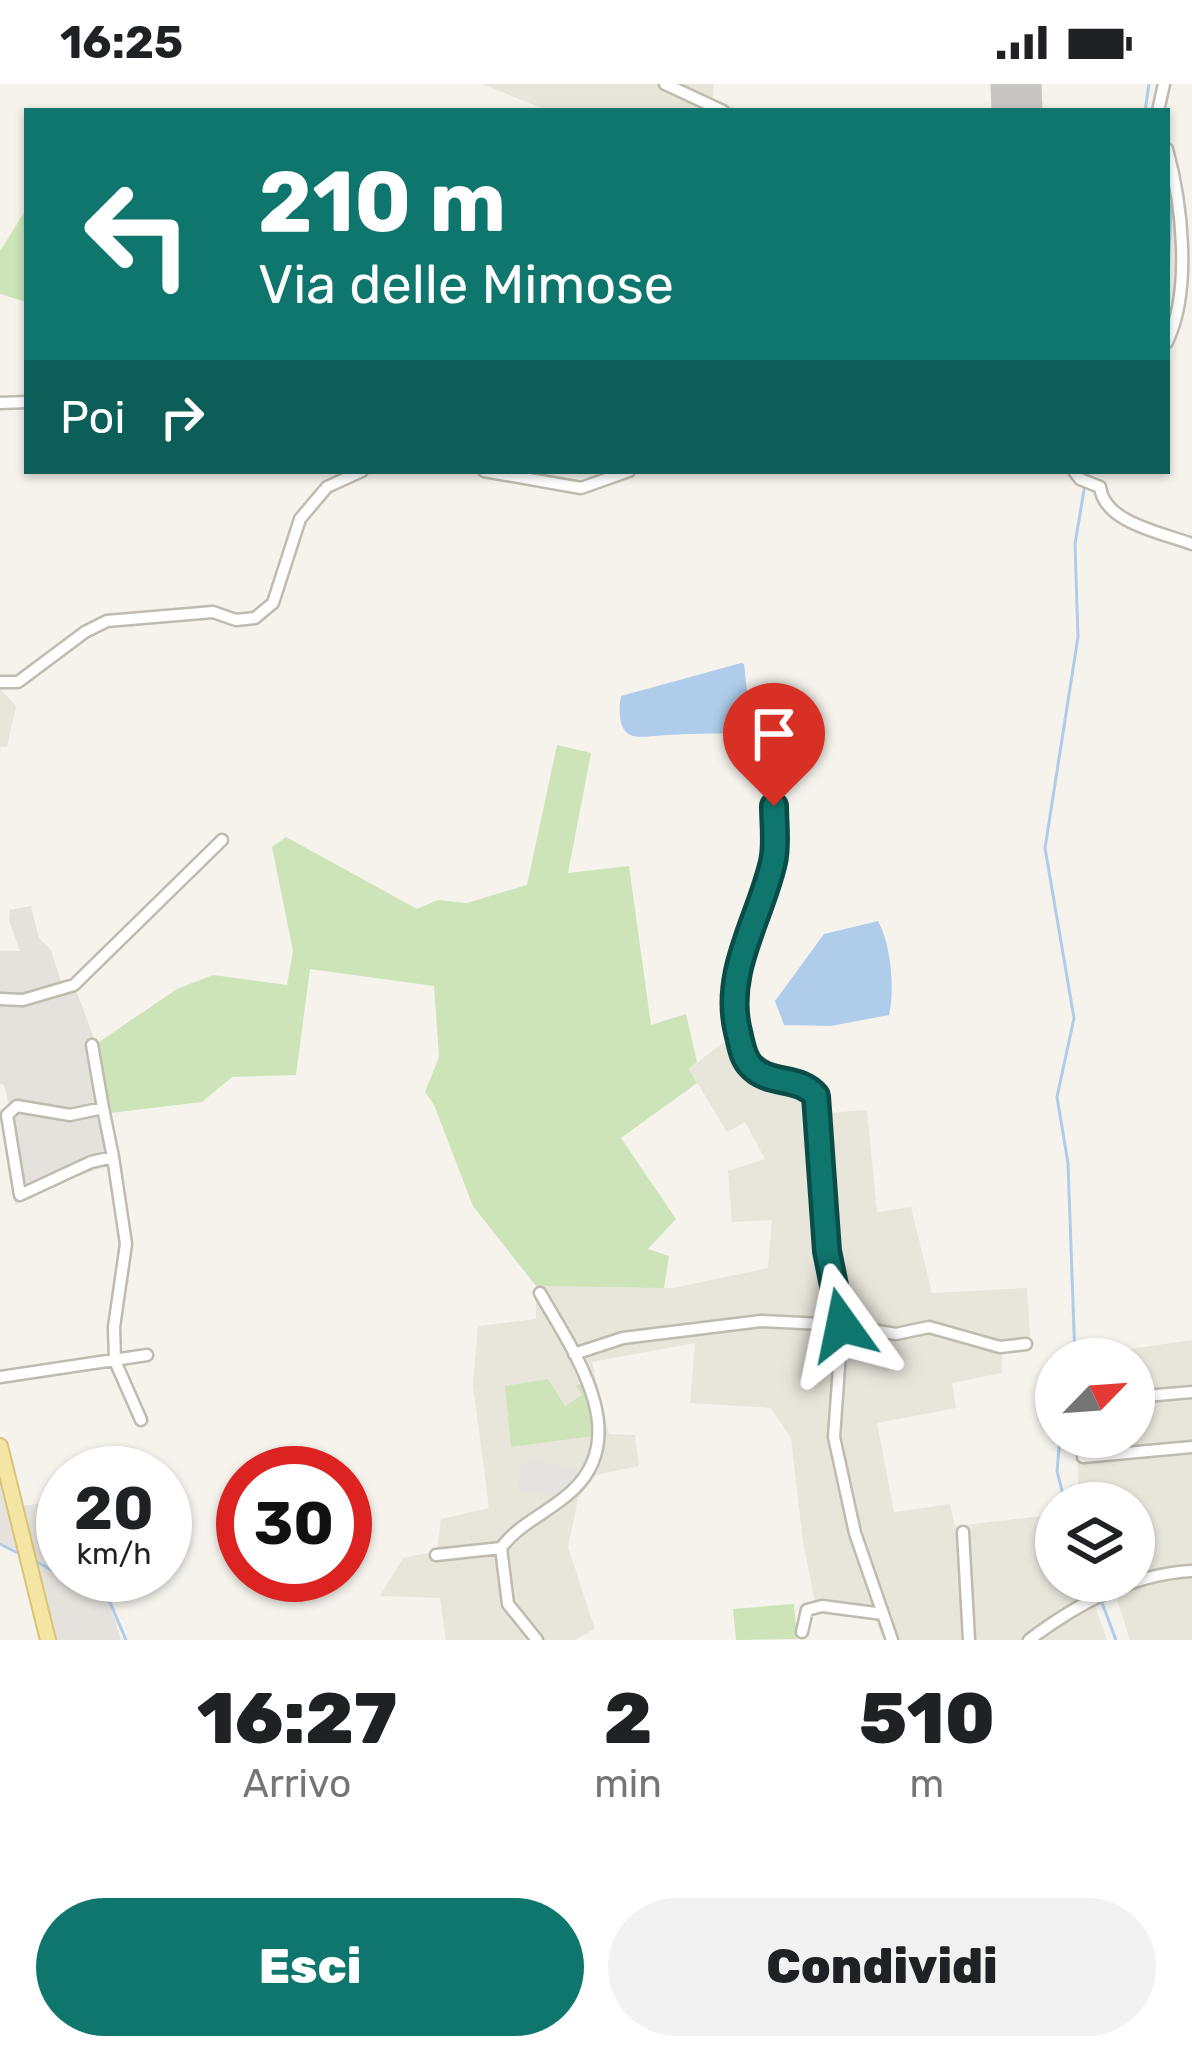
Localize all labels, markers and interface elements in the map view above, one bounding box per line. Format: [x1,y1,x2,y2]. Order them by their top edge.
text: 16:25 [60,16,183,69]
text: 210 m [258,152,506,252]
icon: left [60,156,216,312]
text: Via delle Mimose [258,253,674,317]
icon: right [149,384,215,450]
text: Poi [60,391,125,444]
pin [723,683,825,806]
icon: arrive [741,701,807,767]
position arrow [779,1262,905,1388]
north arrow [1035,1338,1155,1458]
map controls [1035,1338,1155,1602]
speed limit sign: 30 [216,1446,372,1602]
text: 20 [74,1473,154,1544]
button: layers [1035,1482,1155,1602]
text: km/h [77,1536,151,1572]
text: 16:27 [197,1676,397,1761]
text: 2 [604,1676,652,1761]
text: 510 [859,1676,995,1761]
text: Arrivo [243,1761,351,1807]
text: min [594,1761,662,1807]
text: m [910,1761,944,1807]
button: Esci [36,1898,584,2036]
button: Condividi [608,1898,1156,2036]

